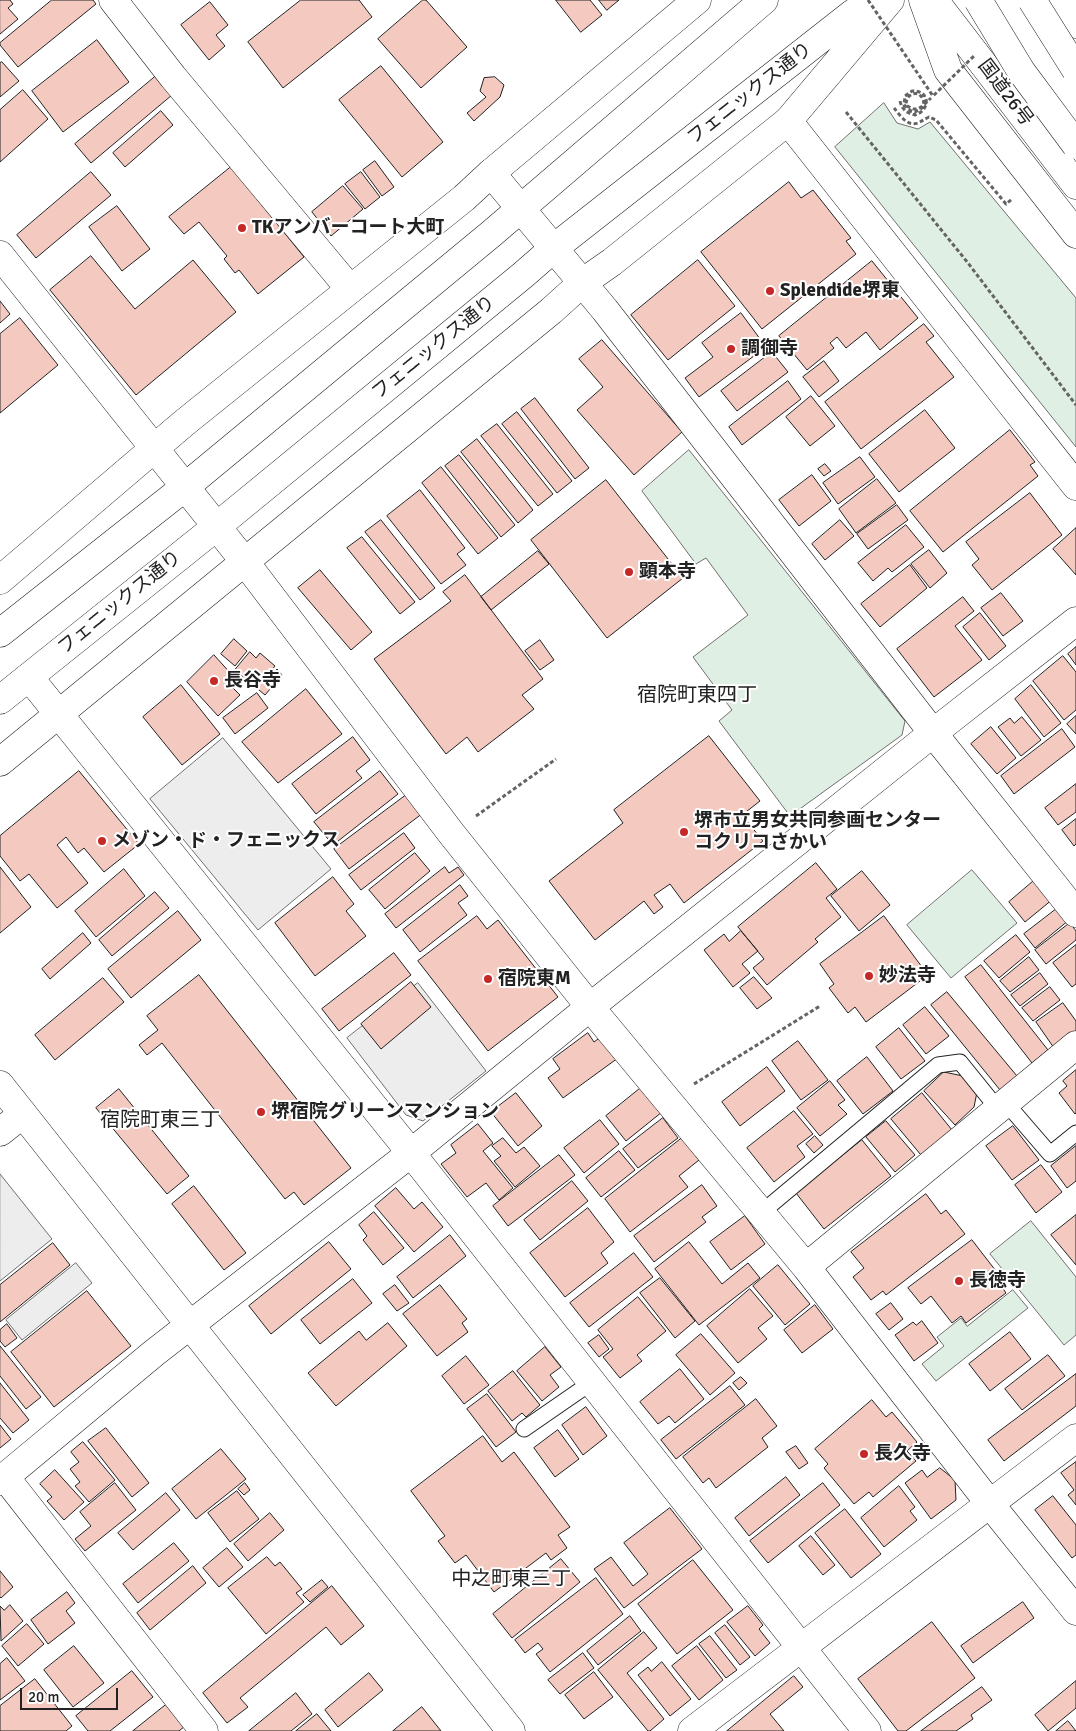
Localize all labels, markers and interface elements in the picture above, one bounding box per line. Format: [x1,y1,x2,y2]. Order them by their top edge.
street label: フェニックス通り [683,38,817,150]
street label: 国道26号 [973,55,1037,131]
place label: TKアンバーコート大町 [252,217,444,239]
marker: TKアンバーコート大町 [236,222,248,234]
place label: Splendide堺東 [780,280,900,302]
marker: Splendide堺東 [764,285,776,297]
street label: フェニックス通り [368,291,500,405]
place label: 調御寺 [741,338,798,360]
marker: 調御寺 [725,343,737,355]
street label: フェニックス通り [54,546,186,660]
place label: 顕本寺 [639,561,696,583]
marker: 顕本寺 [623,566,635,578]
place label: 長谷寺 [224,670,281,692]
marker: 長谷寺 [208,675,220,687]
district label: 宿院町東四丁 [637,684,757,708]
place label: 堺市立男女共同参画センター コクリコさかい [694,810,941,854]
marker: 堺市立男女共同参画センター コクリコさかい [678,826,690,838]
place label: メゾン・ド・フェニックス [112,830,340,852]
marker: メゾン・ド・フェニックス [96,835,108,847]
place label: 妙法寺 [879,965,936,987]
place label: 宿院東M [498,968,571,990]
marker: 妙法寺 [863,970,875,982]
marker: 宿院東M [482,973,494,985]
place label: 堺宿院グリーンマンション [271,1101,499,1123]
marker: 堺宿院グリーンマンション [255,1106,267,1118]
district label: 宿院町東三丁 [100,1109,220,1133]
place label: 長徳寺 [969,1270,1026,1292]
marker: 長徳寺 [953,1275,965,1287]
place label: 長久寺 [874,1443,931,1465]
marker: 長久寺 [858,1448,870,1460]
district label: 中之町東三丁 [451,1568,571,1592]
scale bar [22,1678,120,1710]
text: 20 m [28,1688,59,1706]

